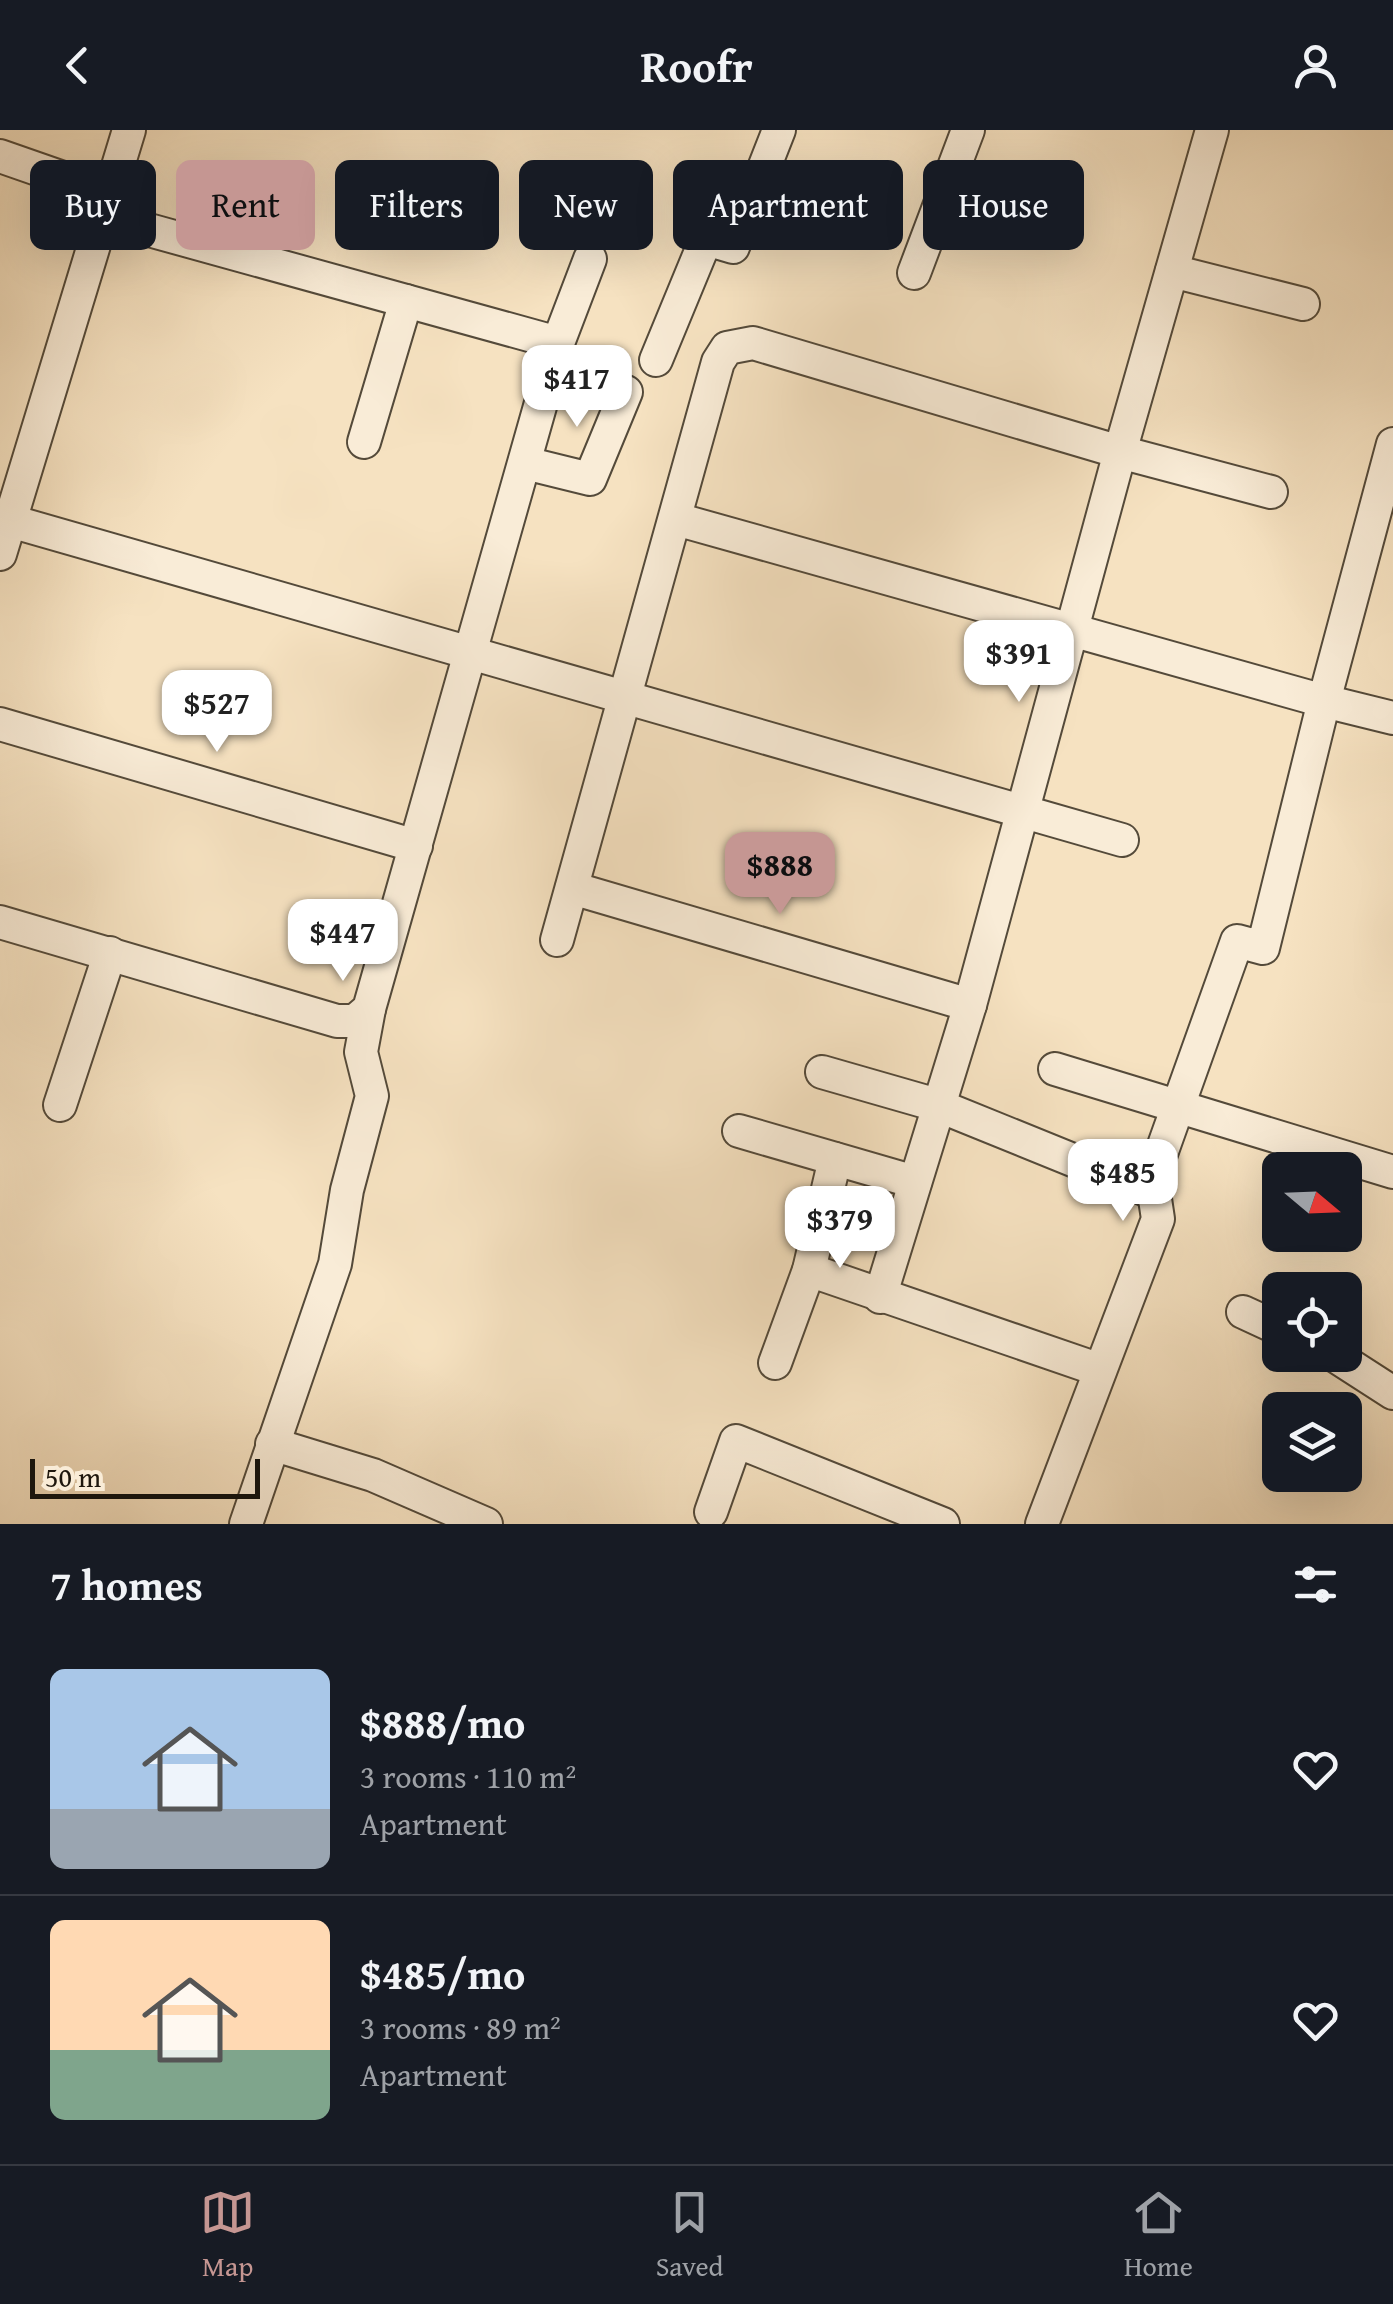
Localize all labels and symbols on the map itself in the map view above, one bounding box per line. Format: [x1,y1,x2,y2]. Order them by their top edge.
pin: $417 [518,345,636,430]
pin: $391 [960,620,1078,705]
pin: $527 [158,670,276,755]
pin: $888 [721,832,839,917]
pin: $447 [284,899,402,984]
pin: $485 [1064,1139,1182,1224]
north arrow [1262,1152,1362,1252]
pin: $379 [781,1186,899,1271]
scale bar [30,1454,260,1498]

